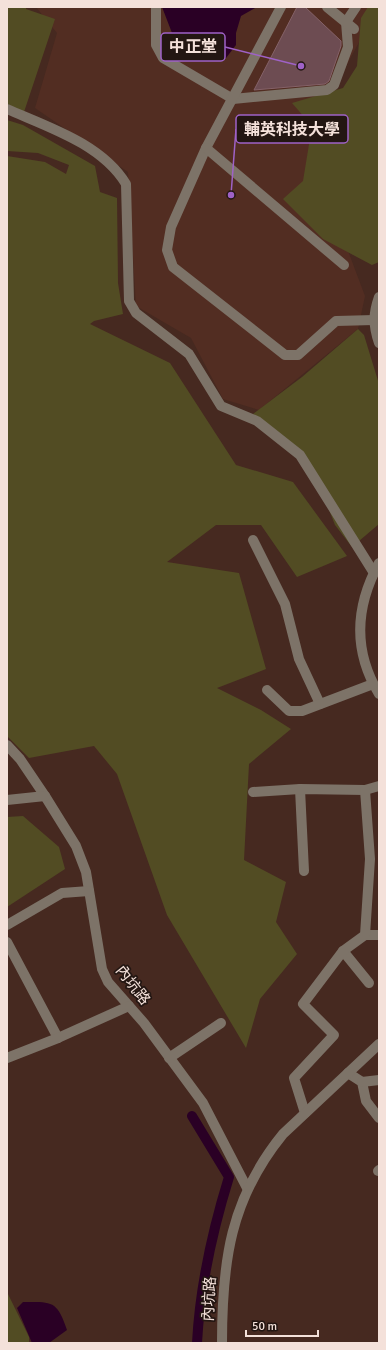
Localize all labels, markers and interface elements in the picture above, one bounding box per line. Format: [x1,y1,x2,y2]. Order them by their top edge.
callout: 中正堂 [161,33,225,61]
text: 中正堂 [169,37,217,57]
callout: 輔英科技大學 [236,115,348,143]
text: 輔英科技大學 [244,120,340,140]
street label: 內坑路 [112,962,154,1008]
street label: 內坑路 [199,1276,219,1322]
scale bar [246,1312,318,1338]
text: 50 m [252,1319,277,1334]

